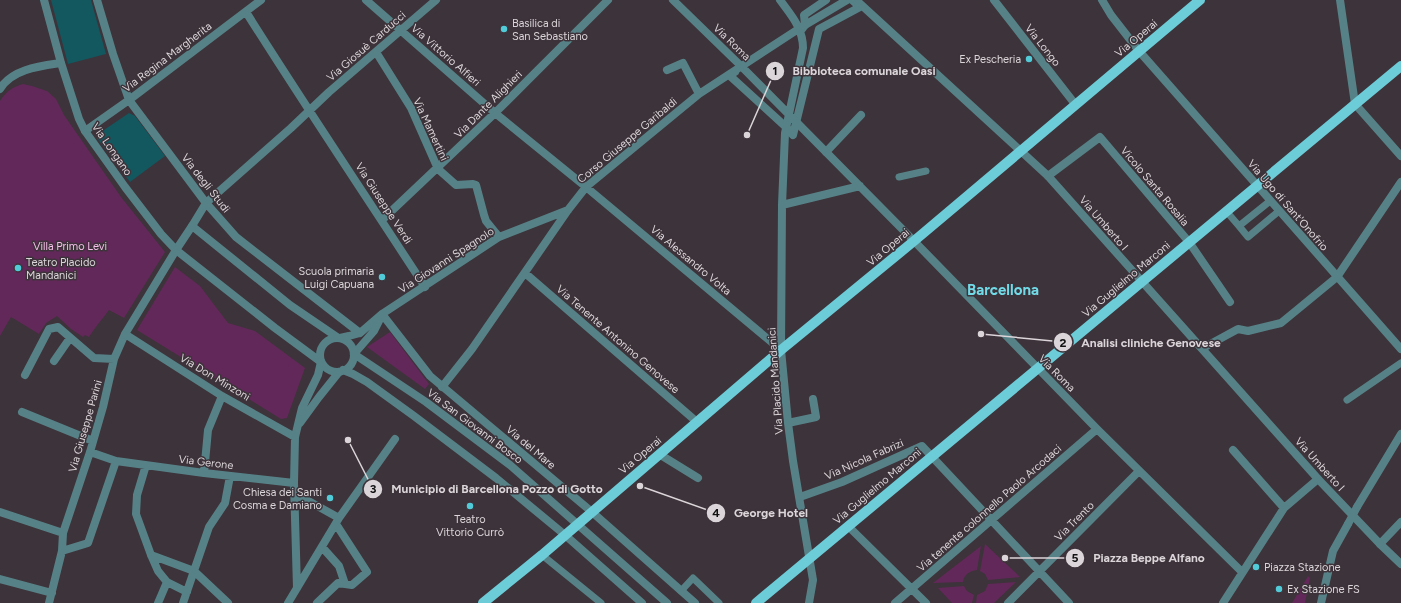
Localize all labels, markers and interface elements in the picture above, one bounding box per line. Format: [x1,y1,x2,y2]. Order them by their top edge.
street label: Via Giosuè Carducci [324,9,408,84]
place label: Basilica di San Sebastiano [512,17,588,43]
street label: Via Operai [1112,17,1160,60]
street label: Via Regina Margherita [120,20,214,95]
street label: Via Roma [710,21,753,63]
street label: Via Vittorio Alfieri [408,22,483,89]
street label: Via Longo [1022,22,1063,69]
marker: Basilica di San Sebastiano [499,24,509,34]
place label: Ex Pescheria [959,53,1021,66]
marker: Ex Pescheria [1024,54,1034,64]
callout: Bibbioteca comunale Oasi [765,59,944,83]
text: 1 [772,64,778,78]
text: Bibbioteca comunale Oasi [792,64,936,78]
street label: Via Dante Alighieri [452,68,525,141]
street label: Corso Giuseppe Garibaldi [575,95,680,186]
street label: Via Mamertini [410,96,451,163]
street label: Via Longano [89,120,135,178]
street label: Vicolo Santa Rosalia [1118,144,1192,229]
street label: Via degli Studi [179,151,233,215]
street label: Via Ugo di Sant'Onofrio [1245,157,1331,253]
street label: Via Giuseppe Verdi [352,160,415,246]
street label: Via Umberto I [1076,193,1131,253]
street label: Via Alessandro Volta [648,223,734,298]
street label: Via Giovanni Spagnolo [396,225,496,296]
street label: Via Operai [864,226,912,269]
street label: Via Guglielmo Marconi [1080,239,1173,320]
park label: Villa Primo Levi [33,240,107,253]
place label: Teatro Placido Mandanici [26,256,96,282]
marker: Teatro Placido Mandanici [13,263,23,273]
place label: Scuola primaria Luigi Capuana [298,265,374,291]
marker: Scuola primaria Luigi Capuana [377,272,387,282]
district label: Barcellona [967,281,1039,299]
street label: Via Tenente Antonino Genovese [554,282,682,396]
street label: Via Placido Mandanici [765,327,786,435]
callout: Analisi cliniche Genovese [1053,330,1229,354]
text: 2 [1060,336,1067,350]
text: Analisi cliniche Genovese [1081,336,1221,350]
street label: Via Don Minzoni [177,351,252,404]
street label: Via Roma [1036,352,1078,394]
street label: Via Giuseppe Parini [66,379,105,474]
street label: Via San Giovanni Bosco [424,386,525,467]
street label: Via del Mare [503,423,558,472]
street label: Via Operai [616,434,664,477]
street label: Via Umberto I [1292,435,1347,494]
street label: Via Nicola Fabrizi [823,436,906,483]
street label: Via tenente colonnello Paolo Arcodaci [915,442,1064,575]
street label: Via Guglielmo Marconi [831,446,924,527]
street label: Via Gerone [178,453,234,472]
callout: Municipio di Barcellona Pozzo di Gotto [363,477,611,501]
text: 3 [370,482,377,496]
text: Municipio di Barcellona Pozzo di Gotto [391,482,603,496]
place label: Chiesa dei Santi Cosma e Damiano [233,486,322,512]
marker: Chiesa dei Santi Cosma e Damiano [325,493,335,503]
street label: Via Trento [1052,499,1097,544]
marker: Teatro Vittorio Currò [465,501,475,511]
callout: George Hotel [706,501,816,525]
text: 4 [712,506,720,520]
text: George Hotel [734,506,808,520]
place label: Teatro Vittorio Currò [436,513,504,539]
callout: Piazza Beppe Alfano [1065,546,1213,570]
text: 5 [1072,551,1079,565]
text: Piazza Beppe Alfano [1093,551,1205,565]
place label: Piazza Stazione [1264,561,1341,574]
marker: Piazza Stazione [1251,562,1261,572]
place label: Ex Stazione FS [1287,583,1360,596]
marker: Ex Stazione FS [1274,584,1284,594]

